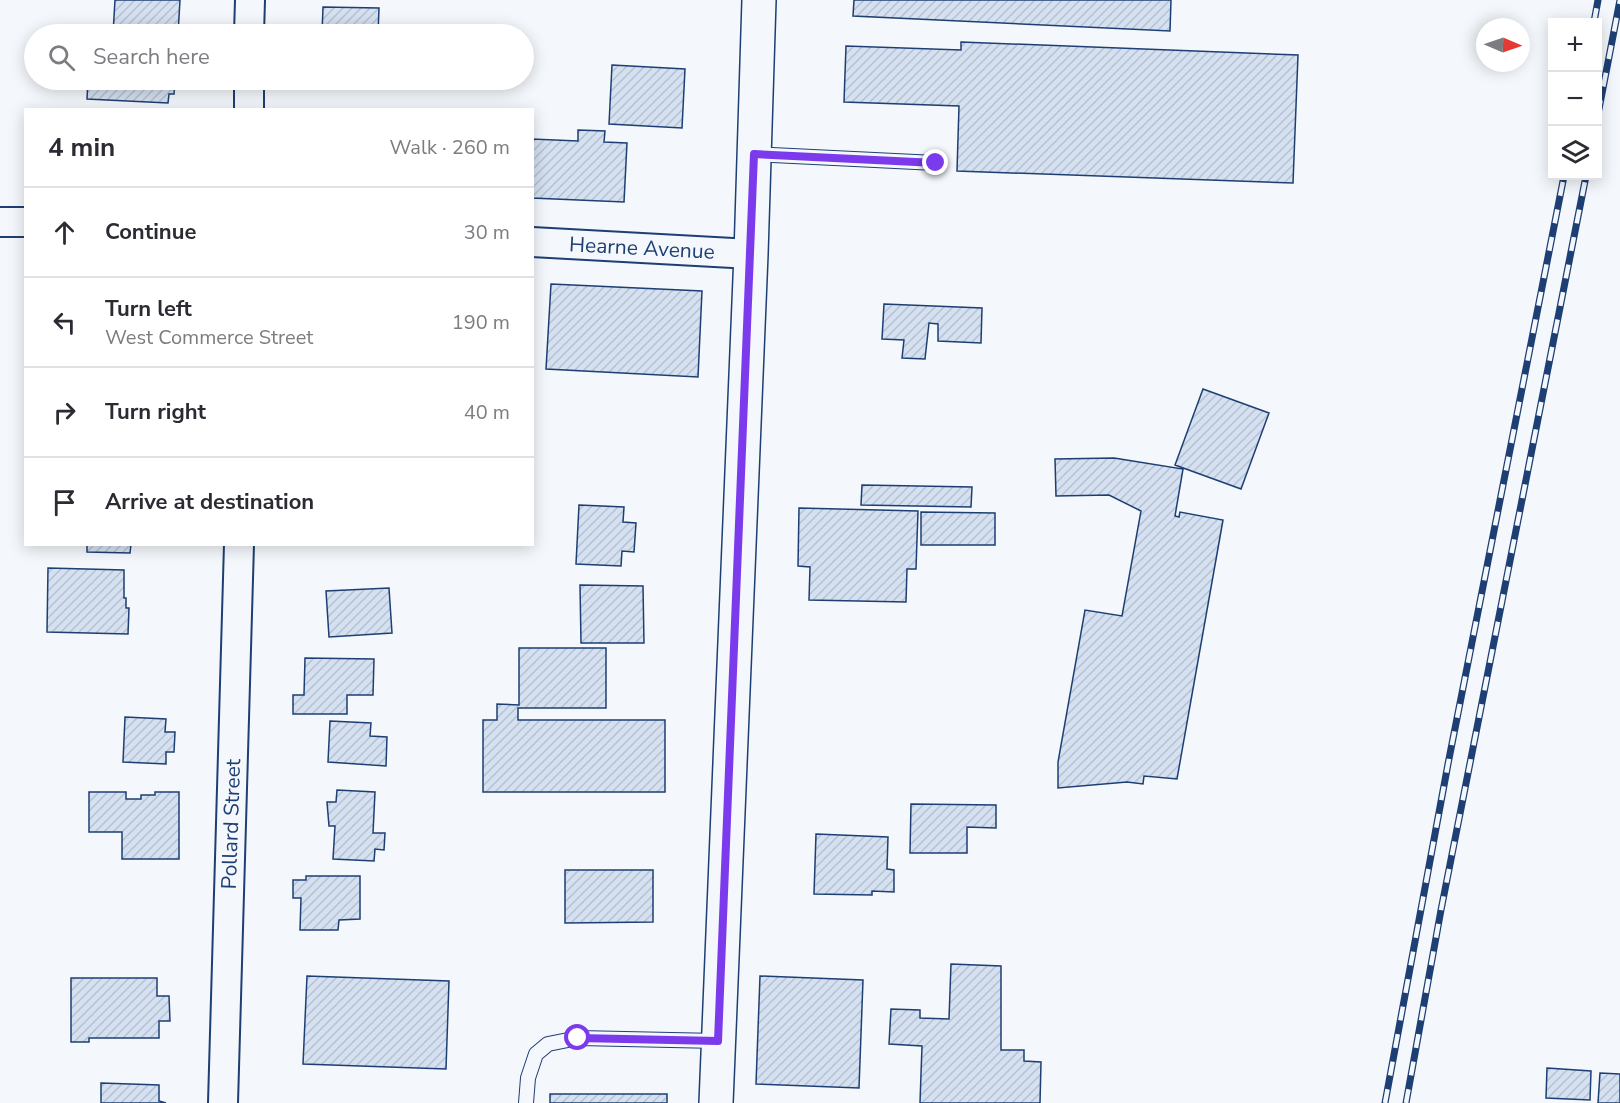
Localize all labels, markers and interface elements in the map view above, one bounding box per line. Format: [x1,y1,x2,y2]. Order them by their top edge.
north arrow [1476,18,1530,72]
map controls [1548,18,1602,180]
button: + [1548,18,1602,72]
search box [24,24,534,90]
icon: search [45,41,78,74]
text: Search here [93,42,210,72]
button: − [1548,72,1602,126]
button: layers [1548,126,1602,180]
text: 4 min [48,130,115,165]
text: Walk · 260 m [390,134,510,161]
route end [922,149,948,175]
icon: ahead [48,216,81,249]
text: Continue [105,217,196,247]
text: 30 m [464,219,510,246]
street label: Hearne Avenue [568,230,716,266]
text: Turn left [105,294,192,324]
icon: left [48,306,81,339]
text: 190 m [452,309,510,336]
text: West Commerce Street [105,324,313,351]
icon: right [48,396,81,429]
text: Turn right [105,397,206,427]
text: 40 m [464,399,510,426]
icon: arrive [48,486,81,519]
text: Arrive at destination [105,487,314,517]
street label: Pollard Street [215,758,247,890]
route start [564,1024,590,1050]

